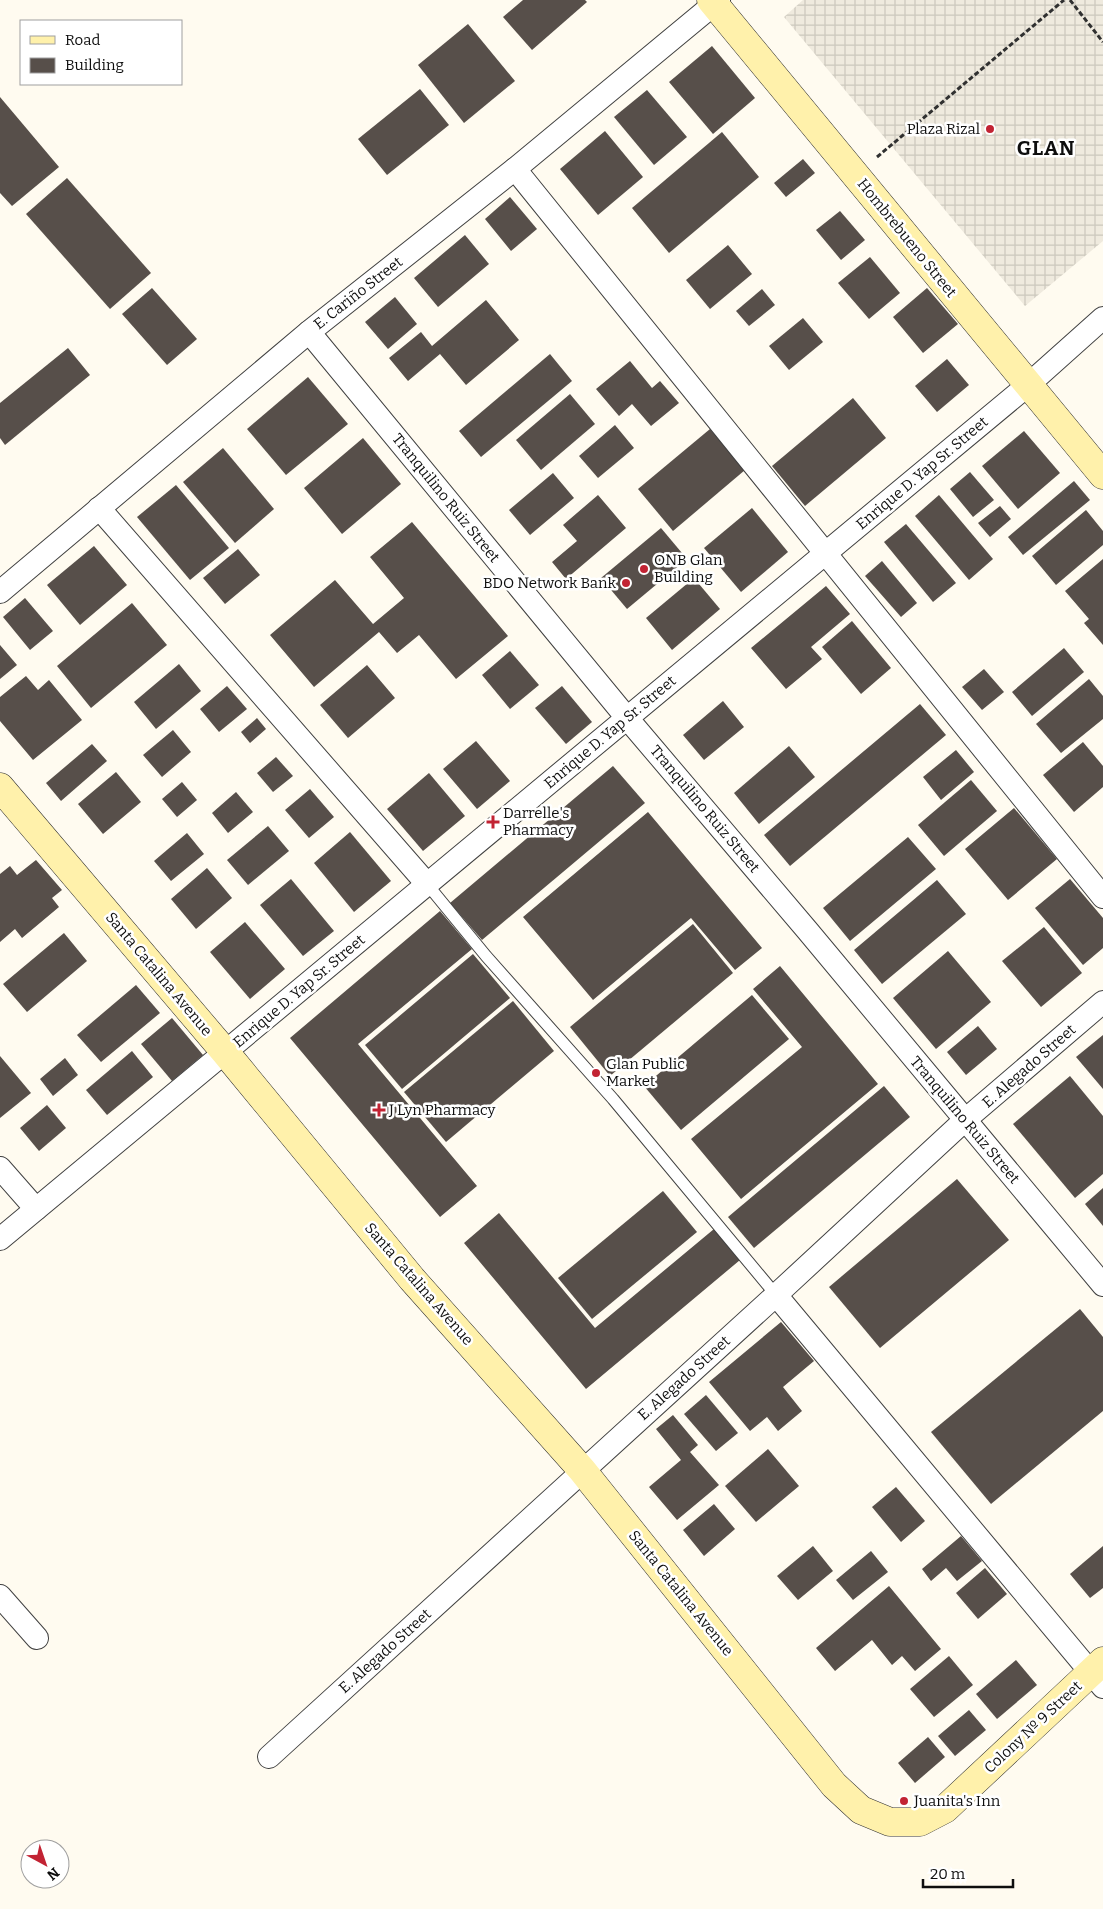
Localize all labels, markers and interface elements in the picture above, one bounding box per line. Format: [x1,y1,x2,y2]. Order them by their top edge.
legend [20,20,182,85]
text: Road [65,31,100,49]
text: Building [65,56,124,74]
place label: Plaza Rizal [907,120,980,138]
marker: Plaza Rizal [984,123,996,135]
district label: GLAN [1017,136,1075,160]
street label: Hombrebueno Street [854,175,961,301]
street label: E. Cariño Street [310,252,406,333]
street label: Enrique D. Yap Sr. Street [853,412,992,533]
street label: Tranquilino Ruiz Street [388,430,504,567]
place label: ONB Glan Building [654,551,723,586]
marker: ONB Glan Building [638,563,650,575]
place label: BDO Network Bank [483,574,616,592]
marker: BDO Network Bank [620,577,632,589]
street label: Enrique D. Yap Sr. Street [541,671,680,792]
street label: Tranquilino Ruiz Street [646,742,764,877]
place label: Darrelle's Pharmacy [503,804,574,839]
marker: Darrelle's Pharmacy [487,816,499,828]
street label: Santa Catalina Avenue [102,908,216,1040]
street label: Enrique D. Yap Sr. Street [230,930,369,1051]
street label: E. Alegado Street [979,1020,1080,1111]
street label: Tranquilino Ruiz Street [906,1053,1024,1188]
place label: Glan Public Market [606,1055,685,1090]
marker: Glan Public Market [590,1067,602,1079]
place label: J Lyn Pharmacy [388,1101,496,1119]
marker: J Lyn Pharmacy [373,1104,385,1116]
street label: Santa Catalina Avenue [361,1219,477,1349]
street label: E. Alegado Street [634,1332,734,1424]
street label: Santa Catalina Avenue [625,1527,737,1659]
street label: E. Alegado Street [335,1605,435,1697]
street label: Colony № 9 Street [980,1677,1086,1777]
place label: Juanita's Inn [913,1792,1001,1810]
marker: Juanita's Inn [898,1795,910,1807]
north arrow [20,1839,70,1889]
scale bar [923,1856,1013,1888]
text: N [43,1864,63,1884]
text: 20 m [930,1865,966,1883]

